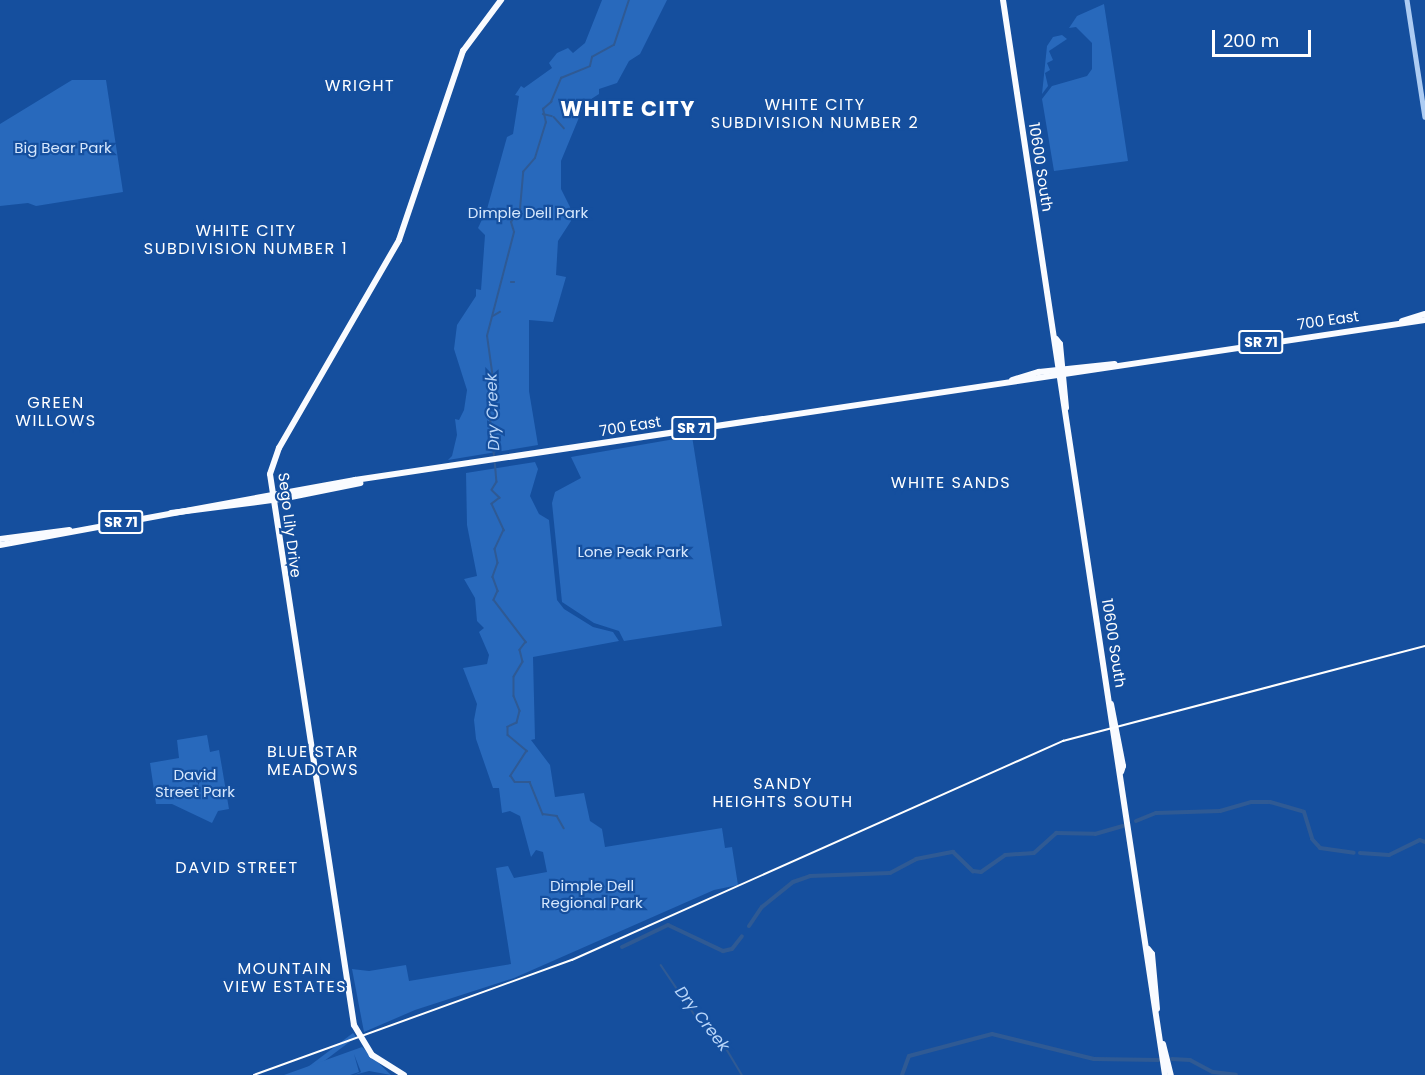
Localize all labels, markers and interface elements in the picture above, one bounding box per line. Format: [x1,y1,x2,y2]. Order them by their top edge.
scale bar [1215,18,1314,56]
text: 200 m [1223,28,1279,53]
district label: WRIGHT [325,76,395,96]
district label: WHITE CITY SUBDIVISION NUMBER 2 [711,95,919,133]
district label: WHITE CITY [560,96,696,122]
street label: 10600 South [1025,121,1057,213]
park label: Big Bear Park [14,139,112,157]
park label: Dimple Dell Park [468,204,588,222]
district label: WHITE CITY SUBDIVISION NUMBER 1 [144,221,348,259]
street label: 700 East [1296,307,1360,333]
road number: SR 71 [1237,331,1285,353]
water label: Dry Creek [482,373,504,451]
district label: GREEN WILLOWS [15,393,97,431]
street label: 700 East [598,412,662,440]
road number: SR 71 [670,417,718,439]
street label: Sego Lily Drive [275,471,305,579]
district label: WHITE SANDS [891,473,1011,493]
road number: SR 71 [97,511,145,533]
park label: Lone Peak Park [578,543,688,561]
street label: 10600 South [1098,597,1130,689]
district label: BLUE STAR MEADOWS [267,742,359,780]
park label: David Street Park [155,765,235,800]
district label: SANDY HEIGHTS SOUTH [712,774,854,812]
district label: DAVID STREET [175,858,299,878]
park label: Dimple Dell Regional Park [541,876,643,911]
district label: MOUNTAIN VIEW ESTATES [223,959,347,997]
water label: Dry Creek [671,983,733,1055]

